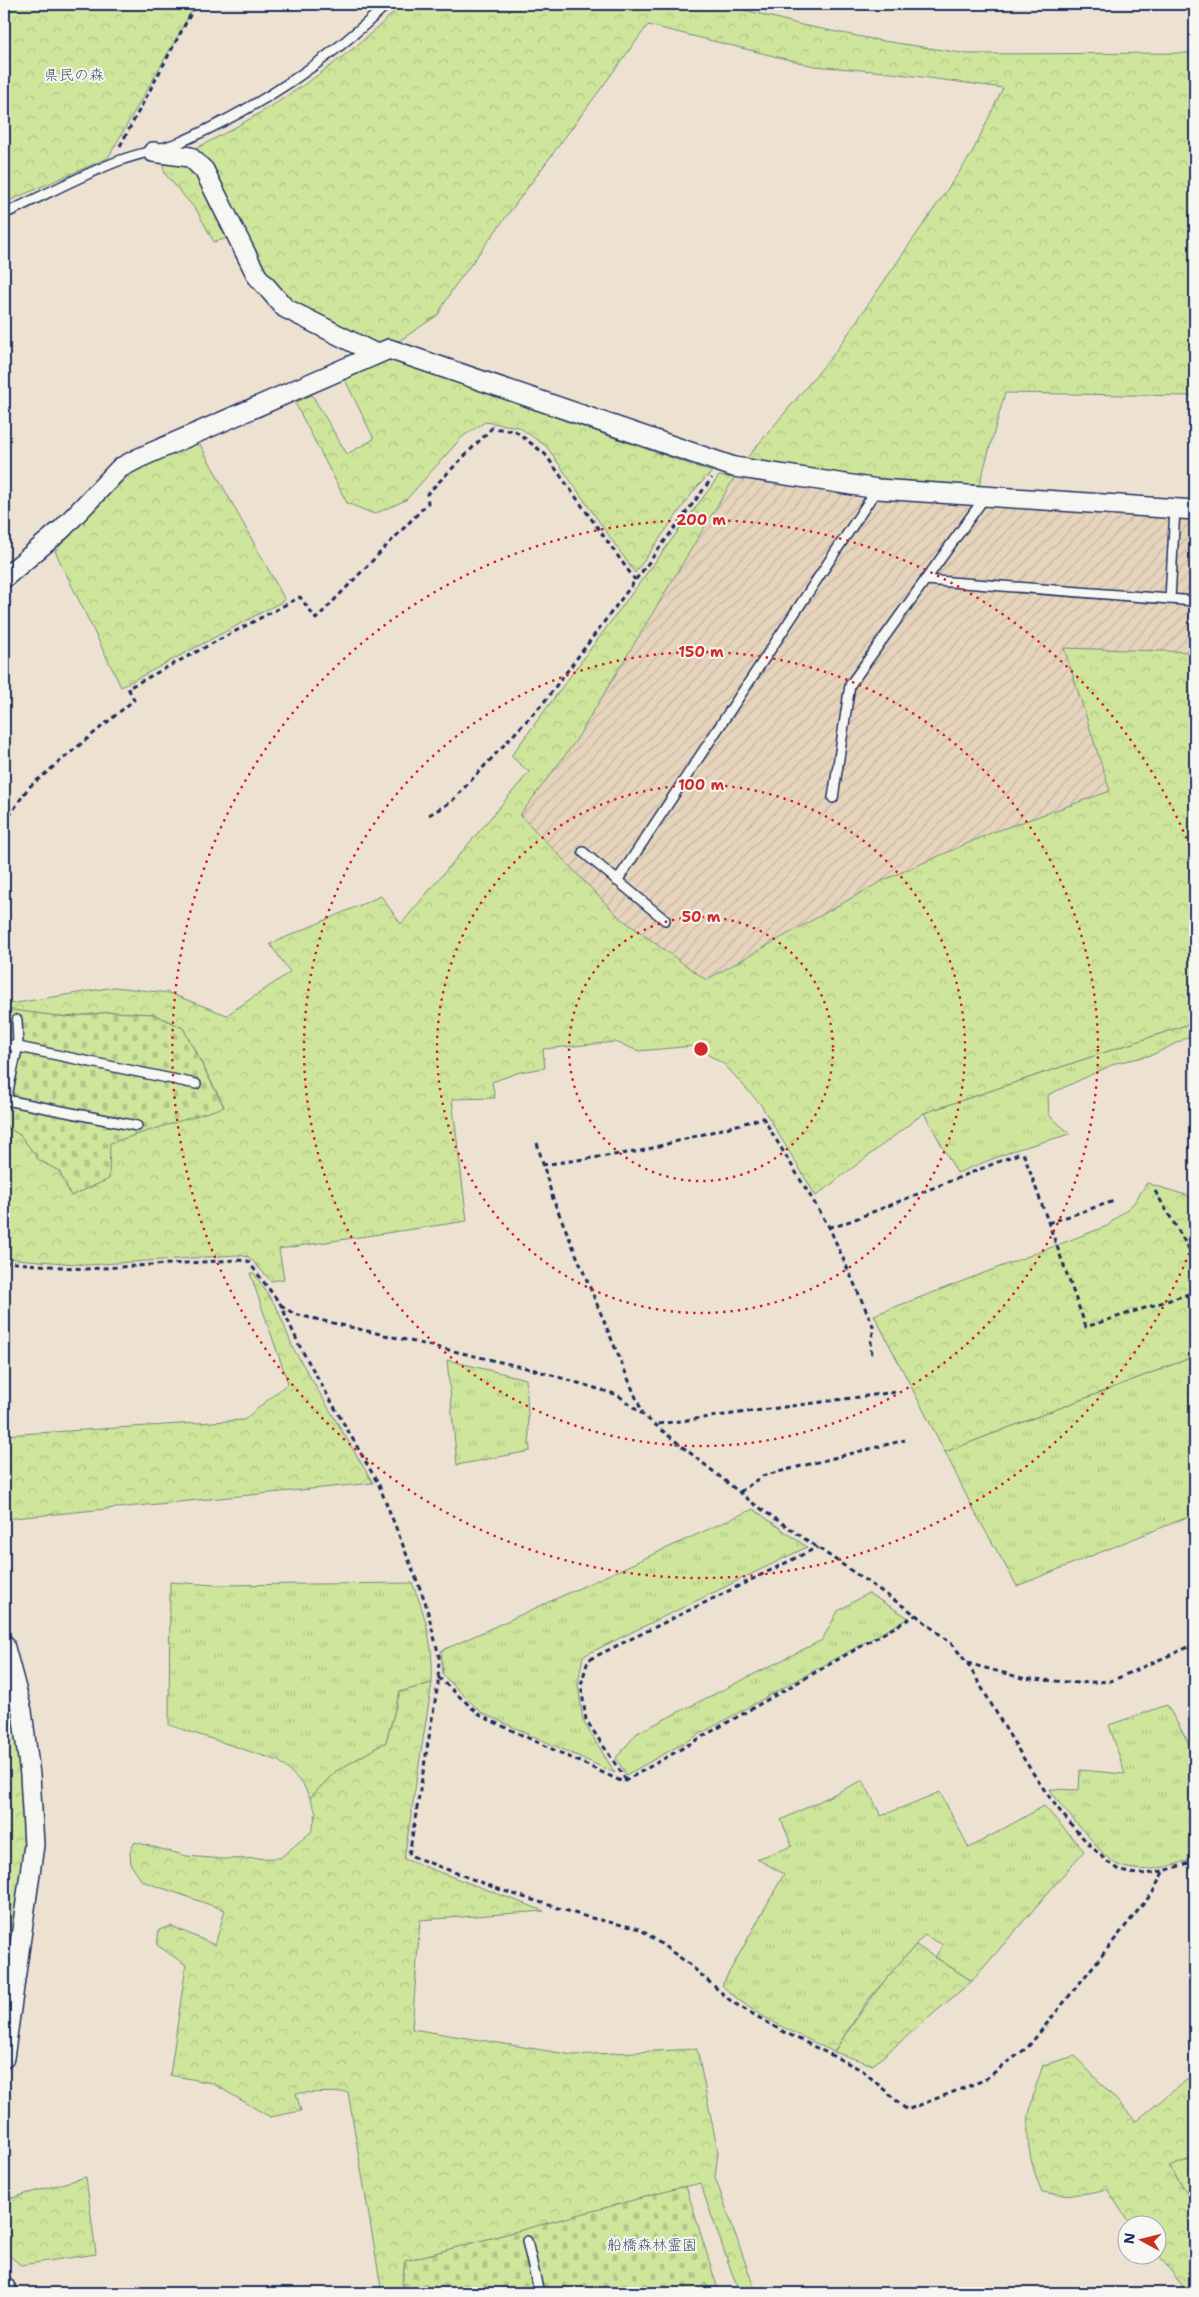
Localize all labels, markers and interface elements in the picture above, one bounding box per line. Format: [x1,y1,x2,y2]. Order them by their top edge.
park label: 県民の森 [44,65,104,85]
text: 200 m [676,510,726,530]
text: 150 m [678,642,724,662]
text: 100 m [678,775,724,795]
text: 50 m [682,907,721,927]
centre of rings [692,1040,710,1058]
north arrow [1116,2214,1166,2264]
text: N [1119,2232,1139,2245]
park label: 船橋森林霊園 [607,2235,697,2255]

